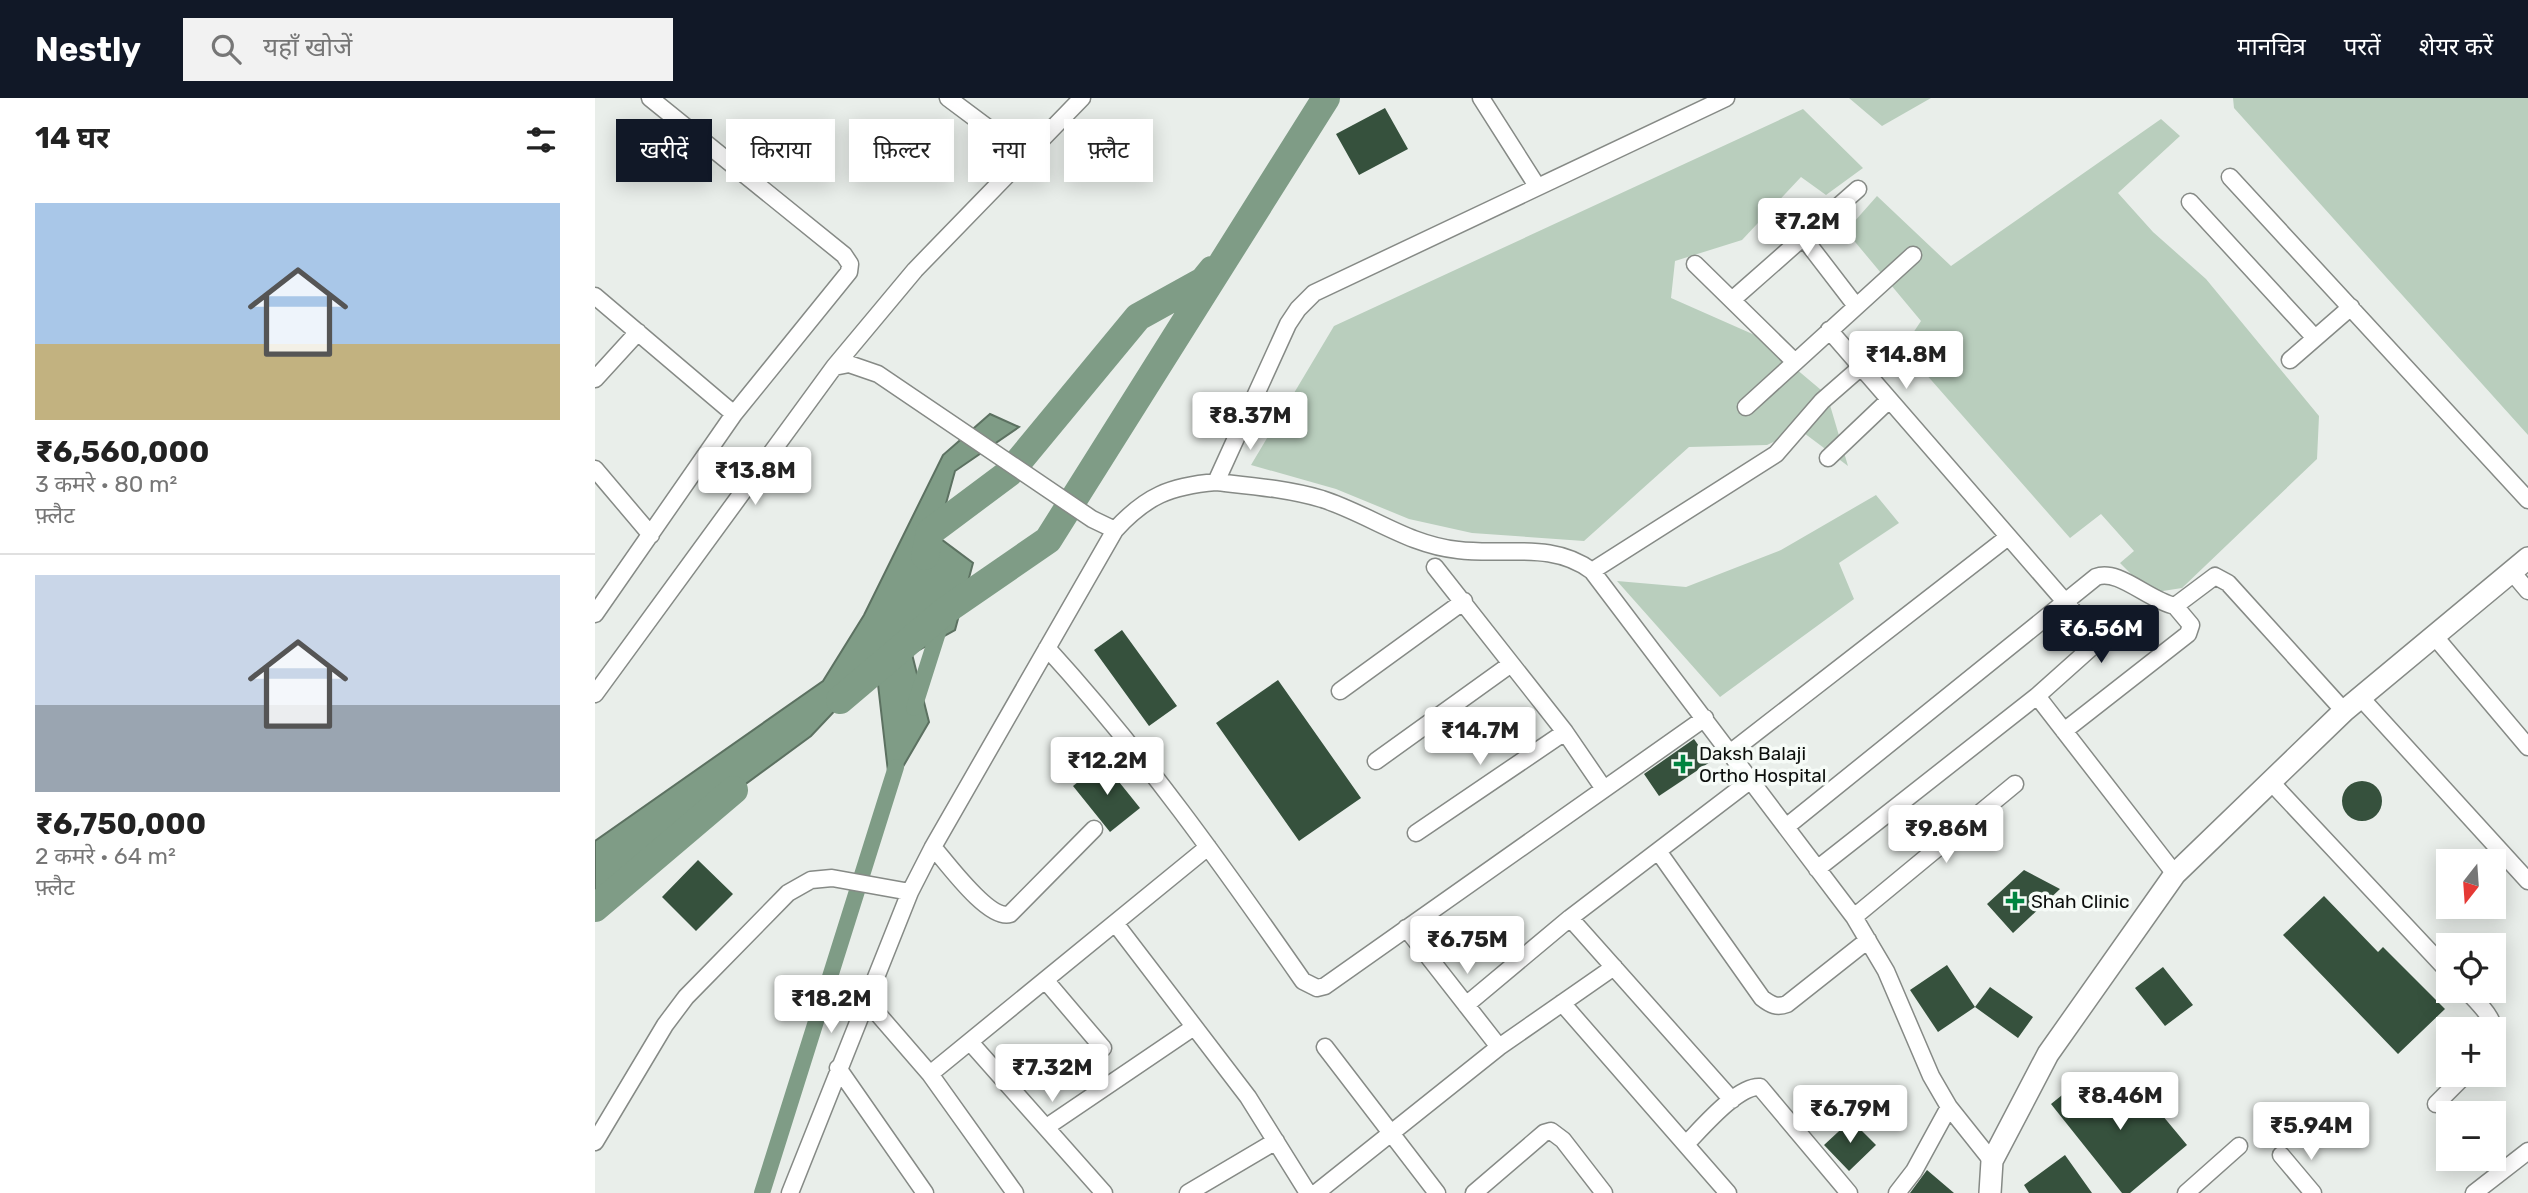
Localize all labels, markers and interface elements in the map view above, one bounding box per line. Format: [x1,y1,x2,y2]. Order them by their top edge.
search box [183,18,673,81]
text: Nestly [35,30,141,69]
icon: search [207,30,245,68]
text: यहाँ खोजें [263,32,352,63]
text: मानचित्र [2237,33,2306,61]
text: परतें [2344,33,2381,61]
text: शेयर करें [2419,33,2493,61]
chip: खरीदें [616,119,712,182]
chip: किराया [726,119,835,182]
chip: फ़िल्टर [849,119,954,182]
chip: नया [968,119,1050,182]
chip: फ़्लैट [1064,119,1153,182]
text: 14 घर [35,120,109,156]
icon: filters [522,121,560,159]
pin: ₹7.2M [1758,198,1856,258]
text: ₹7.2M [1774,207,1840,235]
icon: home [235,249,361,375]
pin: ₹14.8M [1849,331,1963,391]
text: ₹14.8M [1865,340,1947,368]
pin: ₹8.37M [1193,392,1307,452]
text: ₹8.37M [1208,401,1292,429]
text: ₹6,560,000 [35,434,209,470]
pin: ₹13.8M [698,448,812,507]
text: ₹13.8M [714,456,796,484]
text: 3 कमरे · 80 m² [35,470,177,498]
text: फ़्लैट [35,501,75,529]
pin: ₹6.56M [2044,606,2158,665]
text: ₹6.56M [2059,614,2143,642]
icon: home [235,621,361,747]
pin: ₹14.7M [1423,708,1537,767]
text: ₹14.7M [1441,716,1519,744]
pin: ₹12.2M [1050,738,1164,797]
place label: Daksh Balaji Ortho Hospital [1699,742,1826,787]
text: ₹12.2M [1067,746,1147,774]
marker: Daksh Balaji Ortho Hospital [1673,754,1693,774]
text: ₹6,750,000 [35,806,206,842]
pin: ₹9.86M [1889,806,2003,865]
text: ₹9.86M [1904,814,1988,842]
text: 2 कमरे · 64 m² [35,842,176,870]
north arrow [2436,849,2506,919]
map controls [2436,849,2506,1171]
text: फ़्लैट [35,873,75,901]
place label: Shah Clinic [2031,890,2130,913]
marker: Shah Clinic [2005,891,2025,911]
pin: ₹6.75M [1410,916,1524,976]
text: ₹6.75M [1426,925,1508,953]
button: locate [2436,933,2506,1003]
pin: ₹18.2M [774,976,888,1035]
text: ₹18.2M [790,984,872,1012]
button: + [2436,1017,2506,1087]
pin: ₹7.32M [995,1044,1109,1104]
text: ₹7.32M [1011,1053,1093,1081]
pin: ₹8.46M [2063,1072,2177,1132]
text: ₹8.46M [2077,1081,2163,1109]
pin: ₹6.79M [1793,1086,1907,1145]
text: ₹6.79M [1809,1094,1891,1122]
button: − [2436,1101,2506,1171]
pin: ₹5.94M [2254,1102,2368,1162]
text: ₹5.94M [2269,1111,2353,1139]

